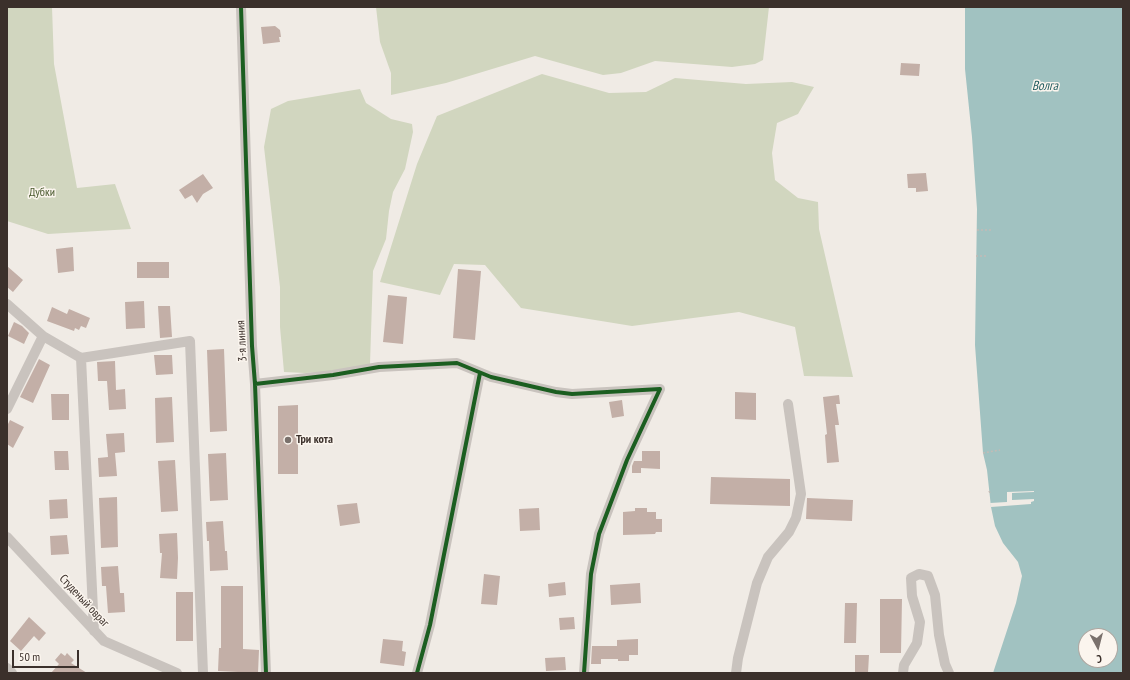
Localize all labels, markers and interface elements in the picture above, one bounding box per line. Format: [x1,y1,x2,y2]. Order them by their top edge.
water label: Волга [1032,78,1058,94]
park label: Дубки [29,186,55,200]
street label: 3-я линия [234,320,250,362]
place label: Три кота [296,433,333,447]
marker: Три кота [283,435,293,445]
street label: Студеный овраг [56,572,112,630]
north arrow [1078,628,1118,668]
scale bar [14,642,81,668]
text: 50 m [19,649,40,664]
text: С [1096,652,1103,666]

